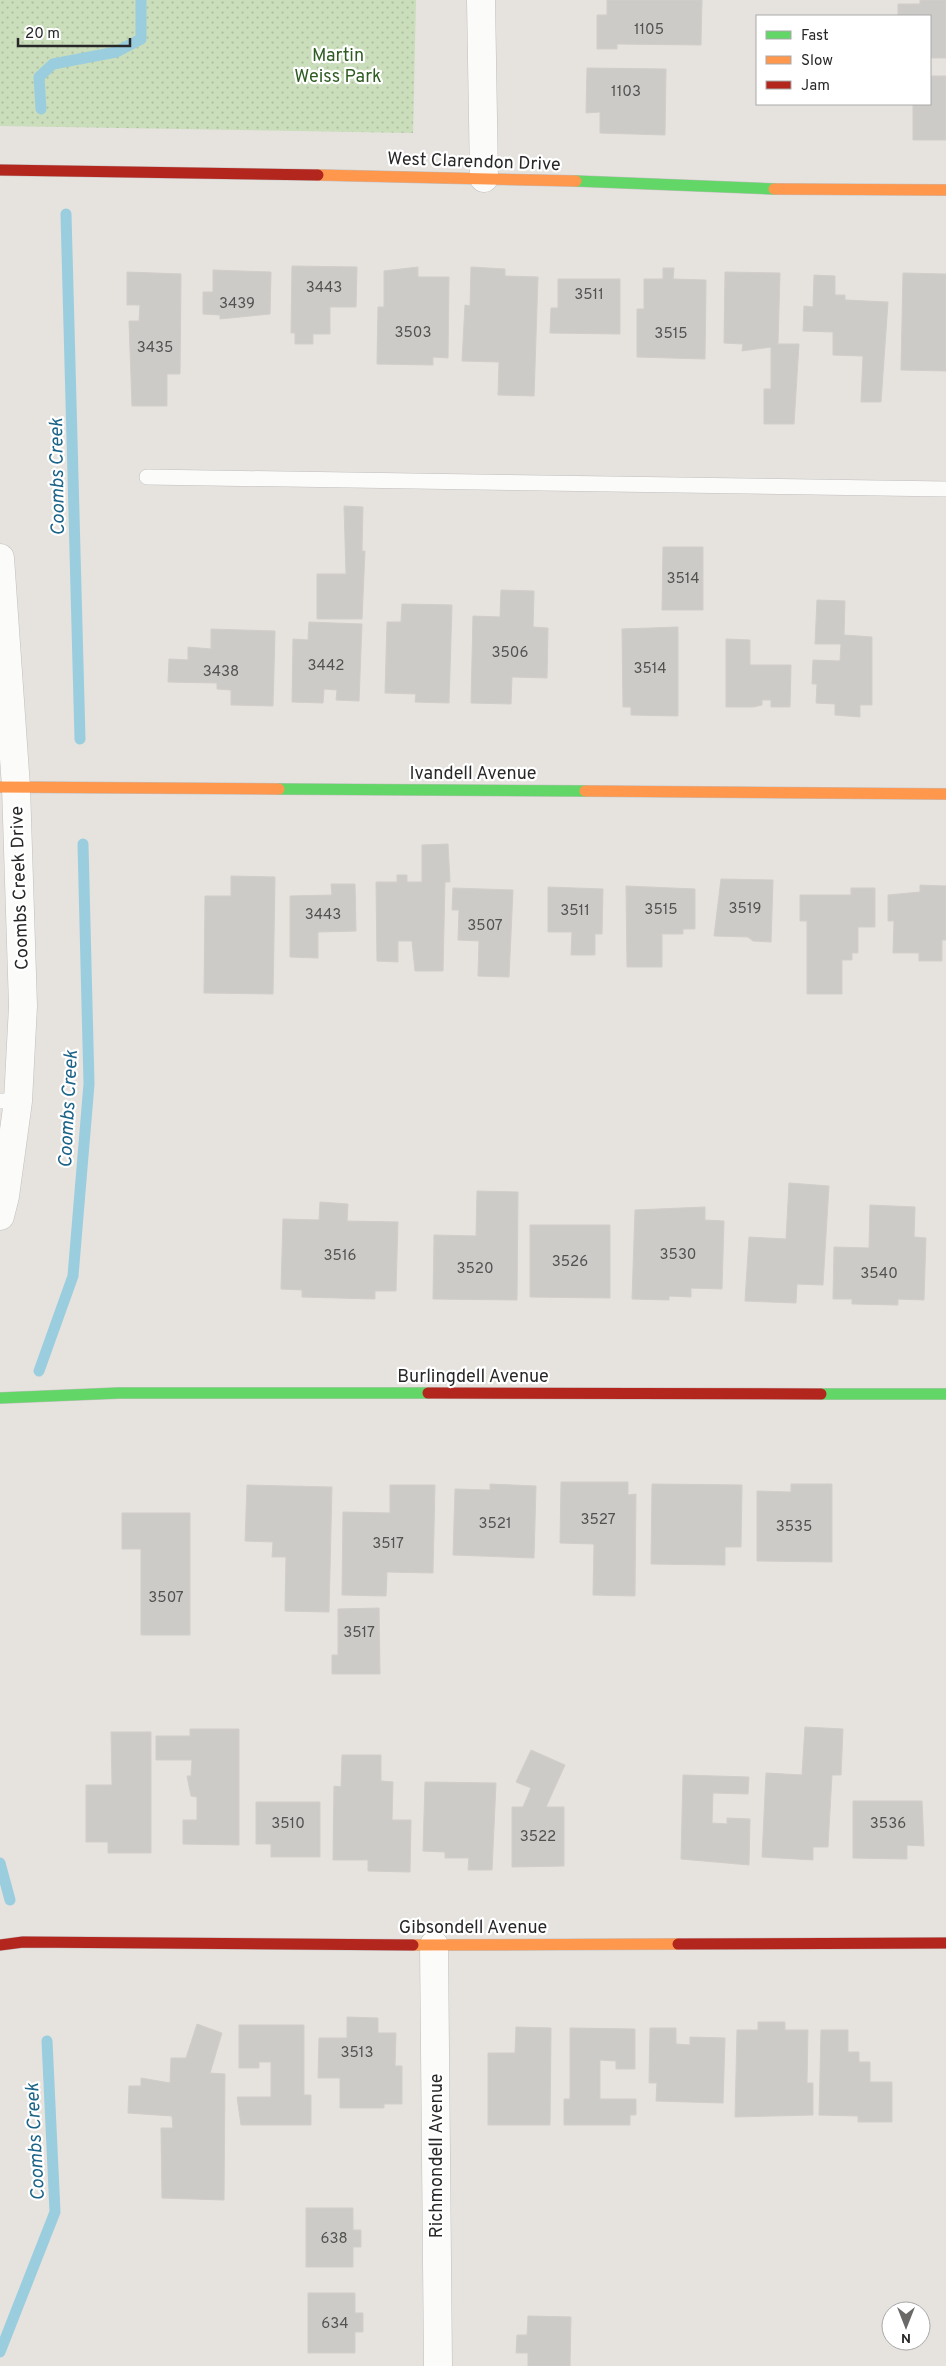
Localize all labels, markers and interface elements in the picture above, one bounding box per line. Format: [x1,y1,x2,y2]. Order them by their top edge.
scale bar [18,15,130,47]
legend [756,15,931,105]
house number: 1105 [634,21,664,40]
text: 20 m [25,25,60,44]
text: Fast [801,27,829,46]
park label: Martin Weiss Park [294,45,382,89]
text: Slow [801,52,833,71]
text: Jam [801,77,830,96]
house number: 1103 [611,83,641,102]
street label: West Clarendon Drive [387,148,561,177]
house number: 3443 [306,279,342,298]
house number: 3511 [574,286,604,305]
house number: 3439 [219,295,255,314]
house number: 3503 [395,324,431,343]
house number: 3515 [654,325,688,344]
house number: 3435 [137,339,173,358]
water label: Coombs Creek [45,417,71,536]
house number: 3514 [667,570,699,589]
house number: 3506 [492,644,528,663]
house number: 3442 [308,657,344,676]
house number: 3514 [634,660,666,679]
house number: 3438 [203,663,239,682]
street label: Ivandell Avenue [410,763,536,786]
street label: Coombs Creek Drive [6,805,35,970]
house number: 3519 [729,900,761,919]
house number: 3515 [644,901,678,920]
house number: 3511 [560,902,590,921]
house number: 3443 [305,906,341,925]
house number: 3507 [467,917,503,936]
water label: Coombs Creek [54,1049,84,1169]
house number: 3530 [660,1246,696,1265]
house number: 3516 [324,1247,356,1266]
house number: 3526 [552,1253,588,1272]
house number: 3520 [456,1260,494,1279]
house number: 3540 [860,1265,898,1284]
street label: Burlingdell Avenue [397,1366,549,1389]
house number: 3527 [580,1511,616,1530]
house number: 3521 [478,1515,512,1534]
house number: 3535 [776,1518,812,1537]
house number: 3517 [372,1535,404,1554]
house number: 3507 [148,1589,184,1608]
house number: 3517 [343,1624,375,1643]
house number: 3510 [271,1815,305,1834]
house number: 3536 [870,1815,906,1834]
house number: 3522 [520,1828,556,1847]
street label: Gibsondell Avenue [399,1917,547,1940]
house number: 3513 [341,2044,373,2063]
street label: Richmondell Avenue [426,2074,449,2238]
water label: Coombs Creek [21,2082,51,2201]
house number: 638 [320,2230,348,2249]
north arrow [881,2301,931,2351]
house number: 634 [321,2315,349,2334]
text: N [901,2329,911,2346]

